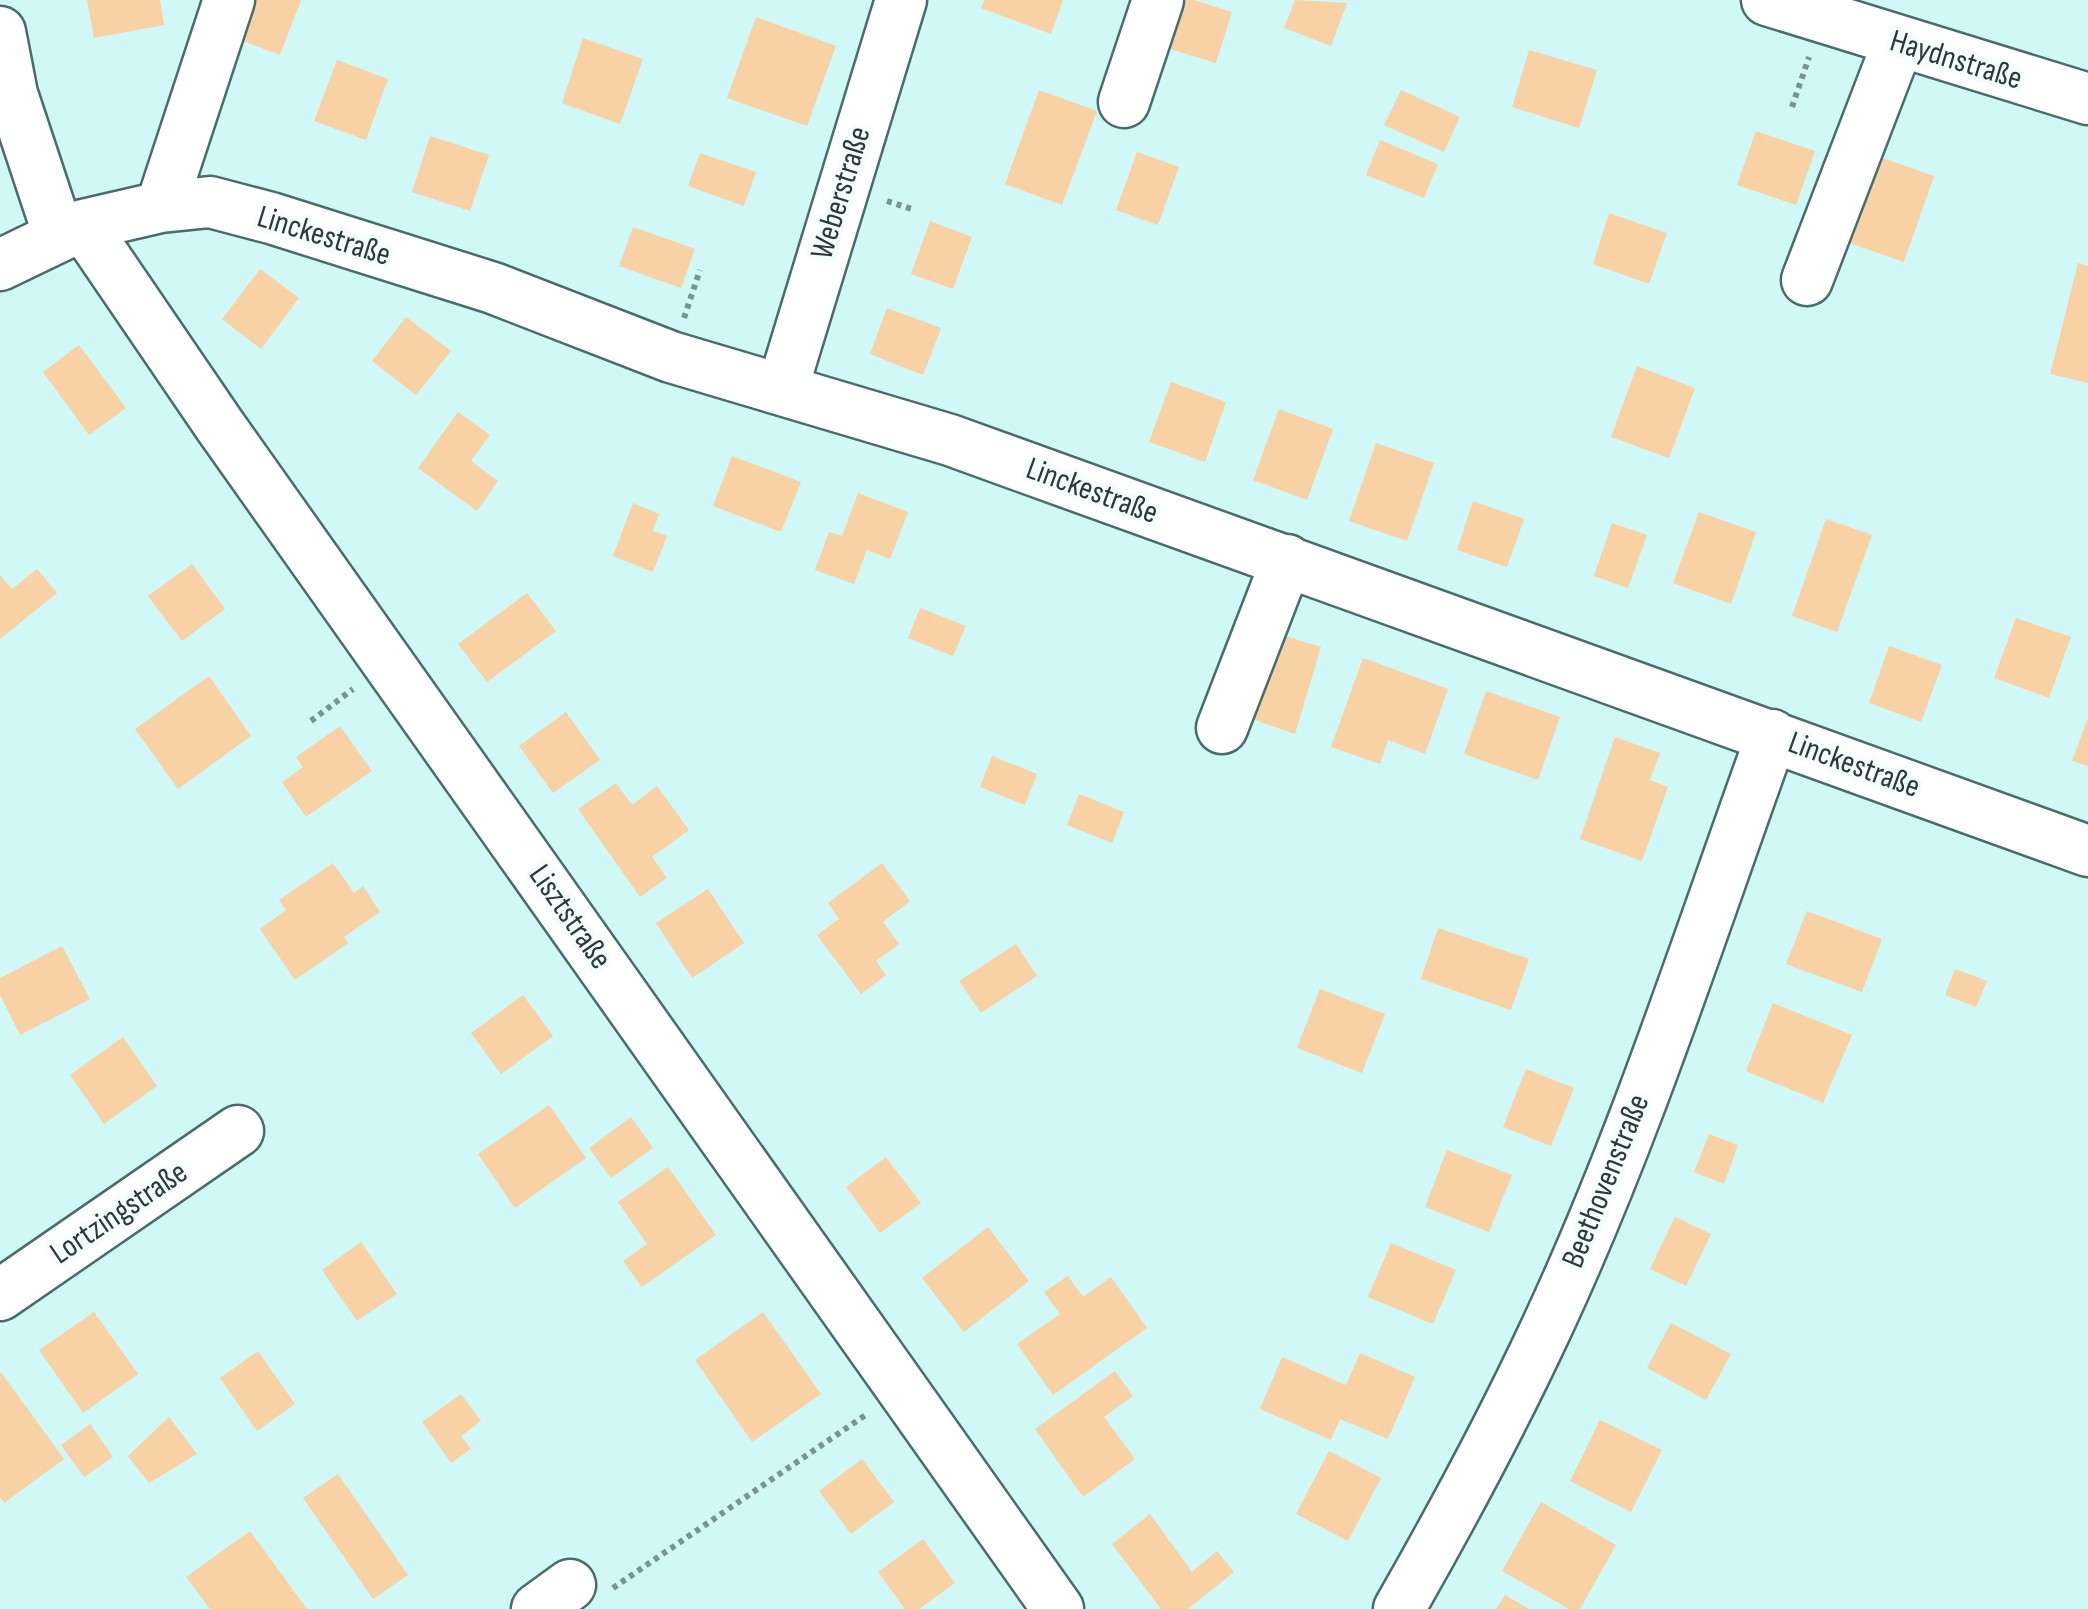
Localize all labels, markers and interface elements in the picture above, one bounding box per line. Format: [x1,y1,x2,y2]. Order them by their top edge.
street label: Haydnstraße [1885,21,2027,99]
street label: Weberstraße [802,122,880,264]
street label: Linckestraße [253,197,395,275]
street label: Linckestraße [1021,449,1163,533]
street label: Linckestraße [1783,723,1925,807]
street label: Lisztstraße [520,857,620,977]
street label: Beethovenstraße [1554,1089,1658,1273]
street label: Lortzingstraße [43,1153,195,1273]

